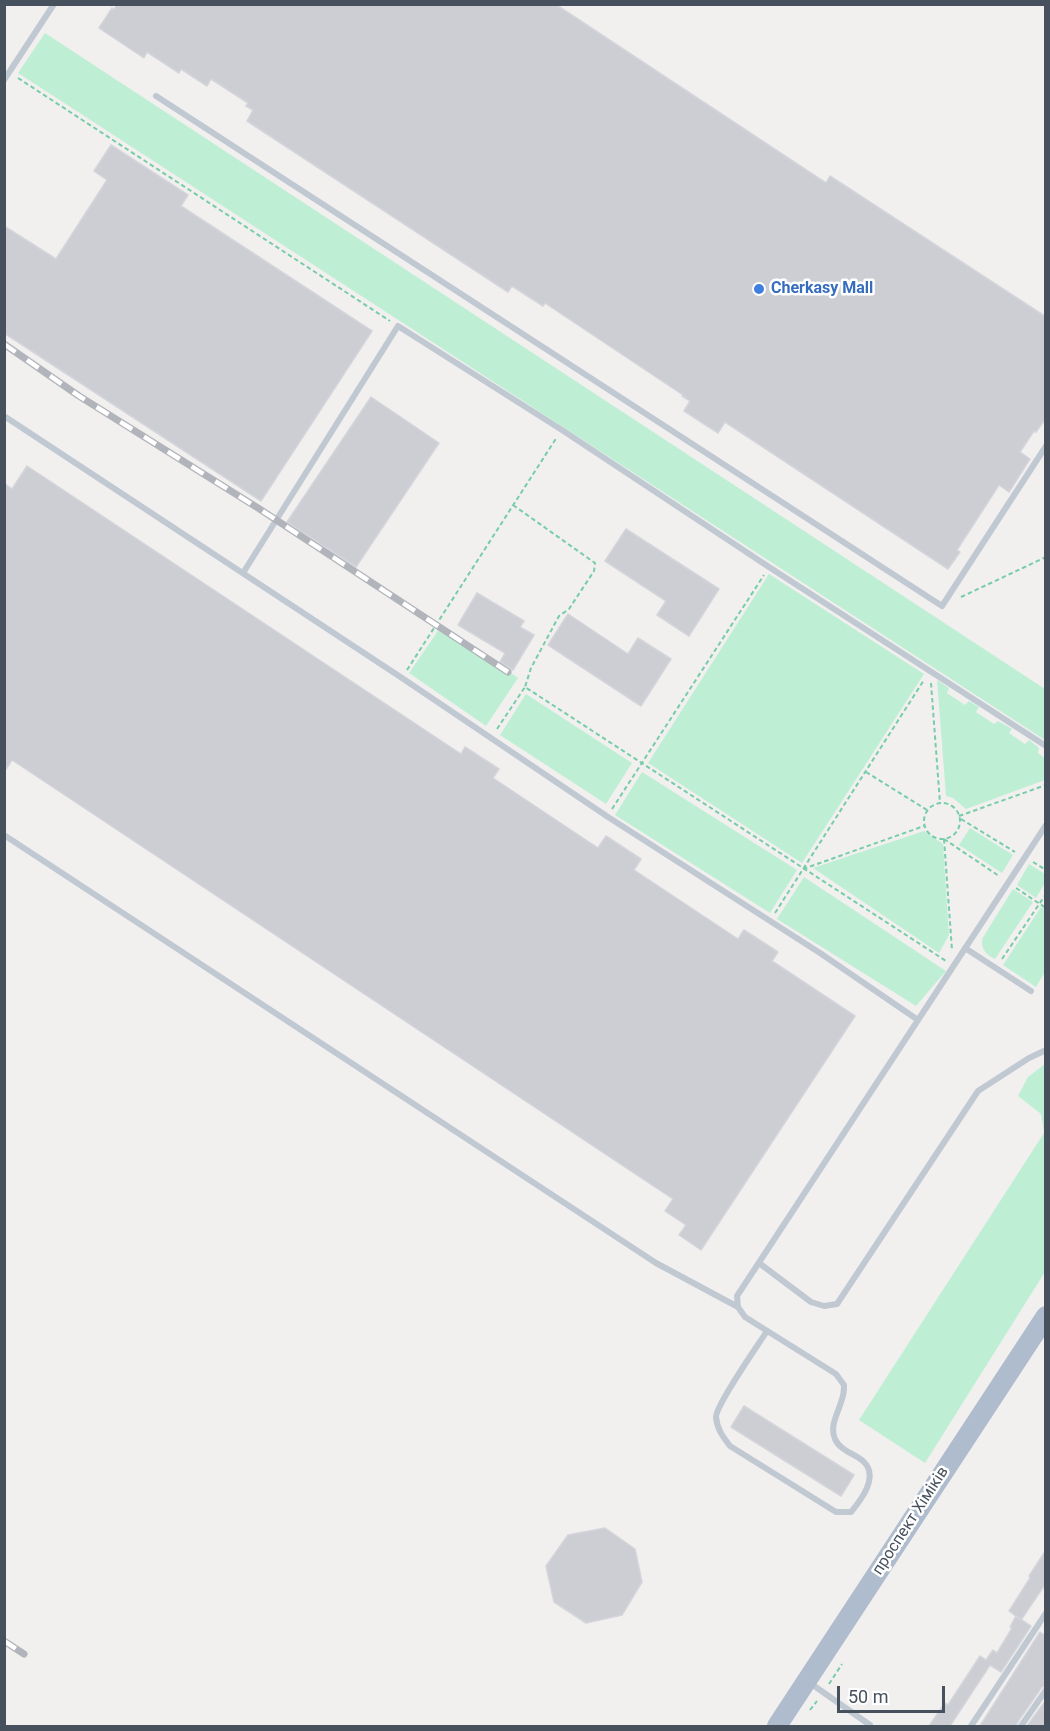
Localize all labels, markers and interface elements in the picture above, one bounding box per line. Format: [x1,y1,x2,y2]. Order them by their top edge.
place label: Cherkasy Mall [771,279,873,299]
marker: Cherkasy Mall [752,282,766,296]
street label: проспект Хіміків [869,1463,953,1579]
scale bar [840,1674,948,1712]
text: 50 m [848,1686,888,1707]

